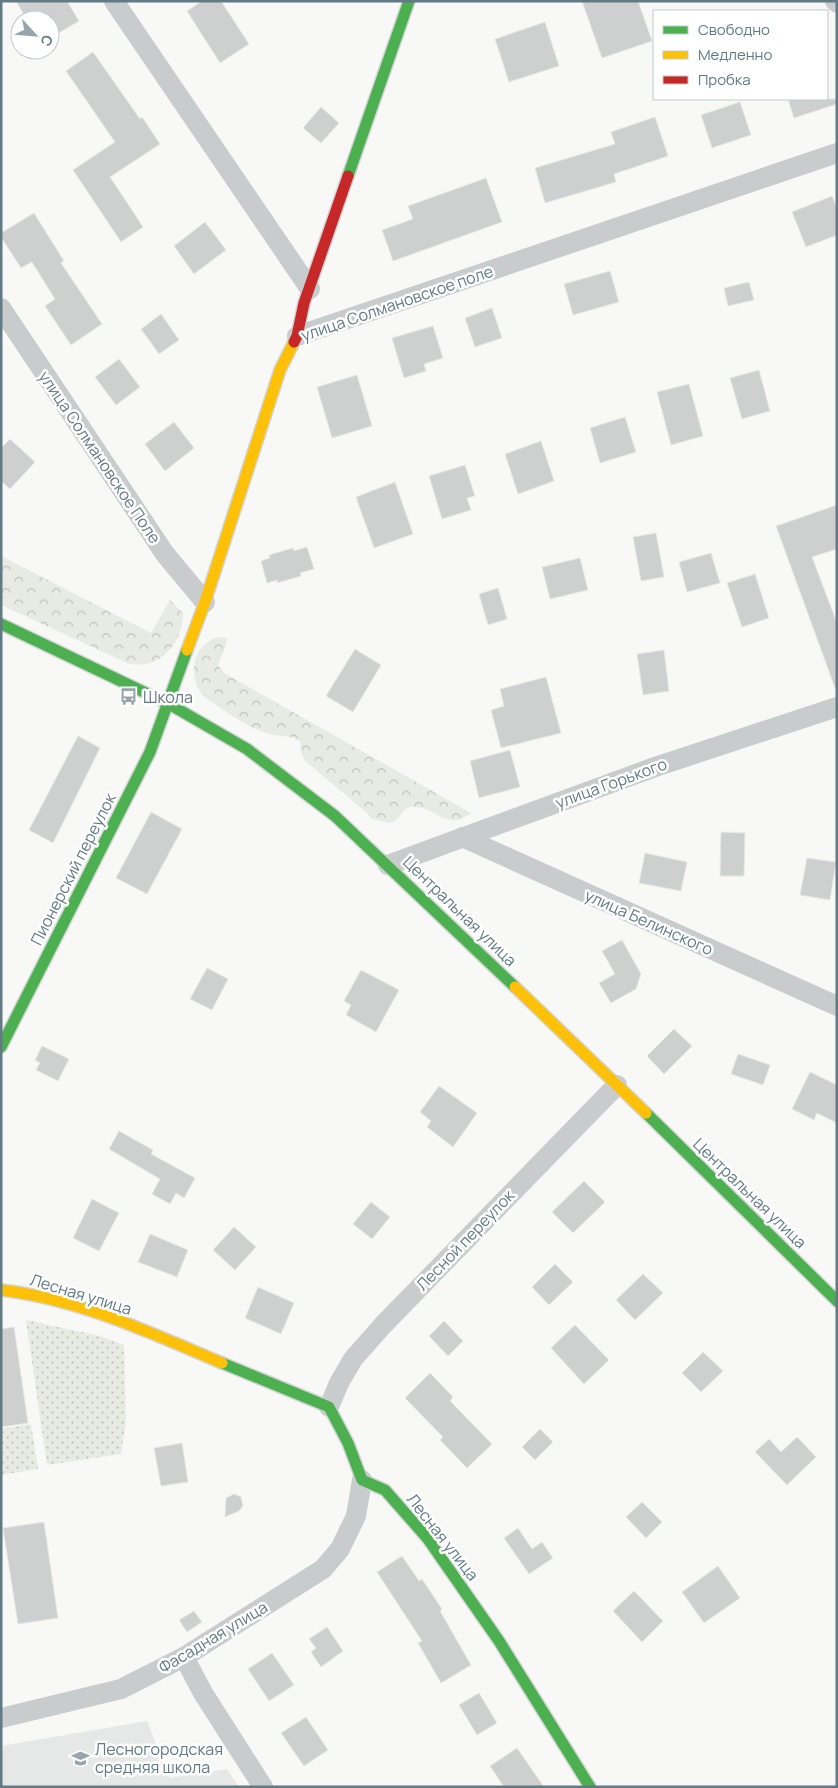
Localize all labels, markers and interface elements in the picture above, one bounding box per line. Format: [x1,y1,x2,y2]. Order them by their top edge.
north arrow [10,10,60,60]
legend [653,10,828,100]
text: Свободно [698,19,770,40]
text: С [36,32,58,50]
text: Медленно [698,44,772,65]
text: Пробка [698,69,751,90]
street label: улица Солмановское поле [298,260,496,346]
street label: улица Солмановское Поле [34,366,166,548]
place label: Школа [143,686,193,708]
bus stop icon: Школа [119,687,139,707]
street label: улица Горького [552,753,670,813]
street label: Пионерский переулок [25,788,121,949]
street label: Центральная улица [398,851,522,971]
street label: улица Белинского [581,884,717,960]
street label: Центральная улица [688,1133,812,1253]
street label: Лесной переулок [411,1184,520,1295]
street label: Лесная улица [28,1268,134,1320]
street label: Лесная улица [402,1489,484,1585]
street label: Фасадная улица [155,1596,271,1678]
place label: Лесногородская средняя школа [95,1738,223,1778]
school or university icon: Лесногородская средняя школа [71,1748,91,1768]

